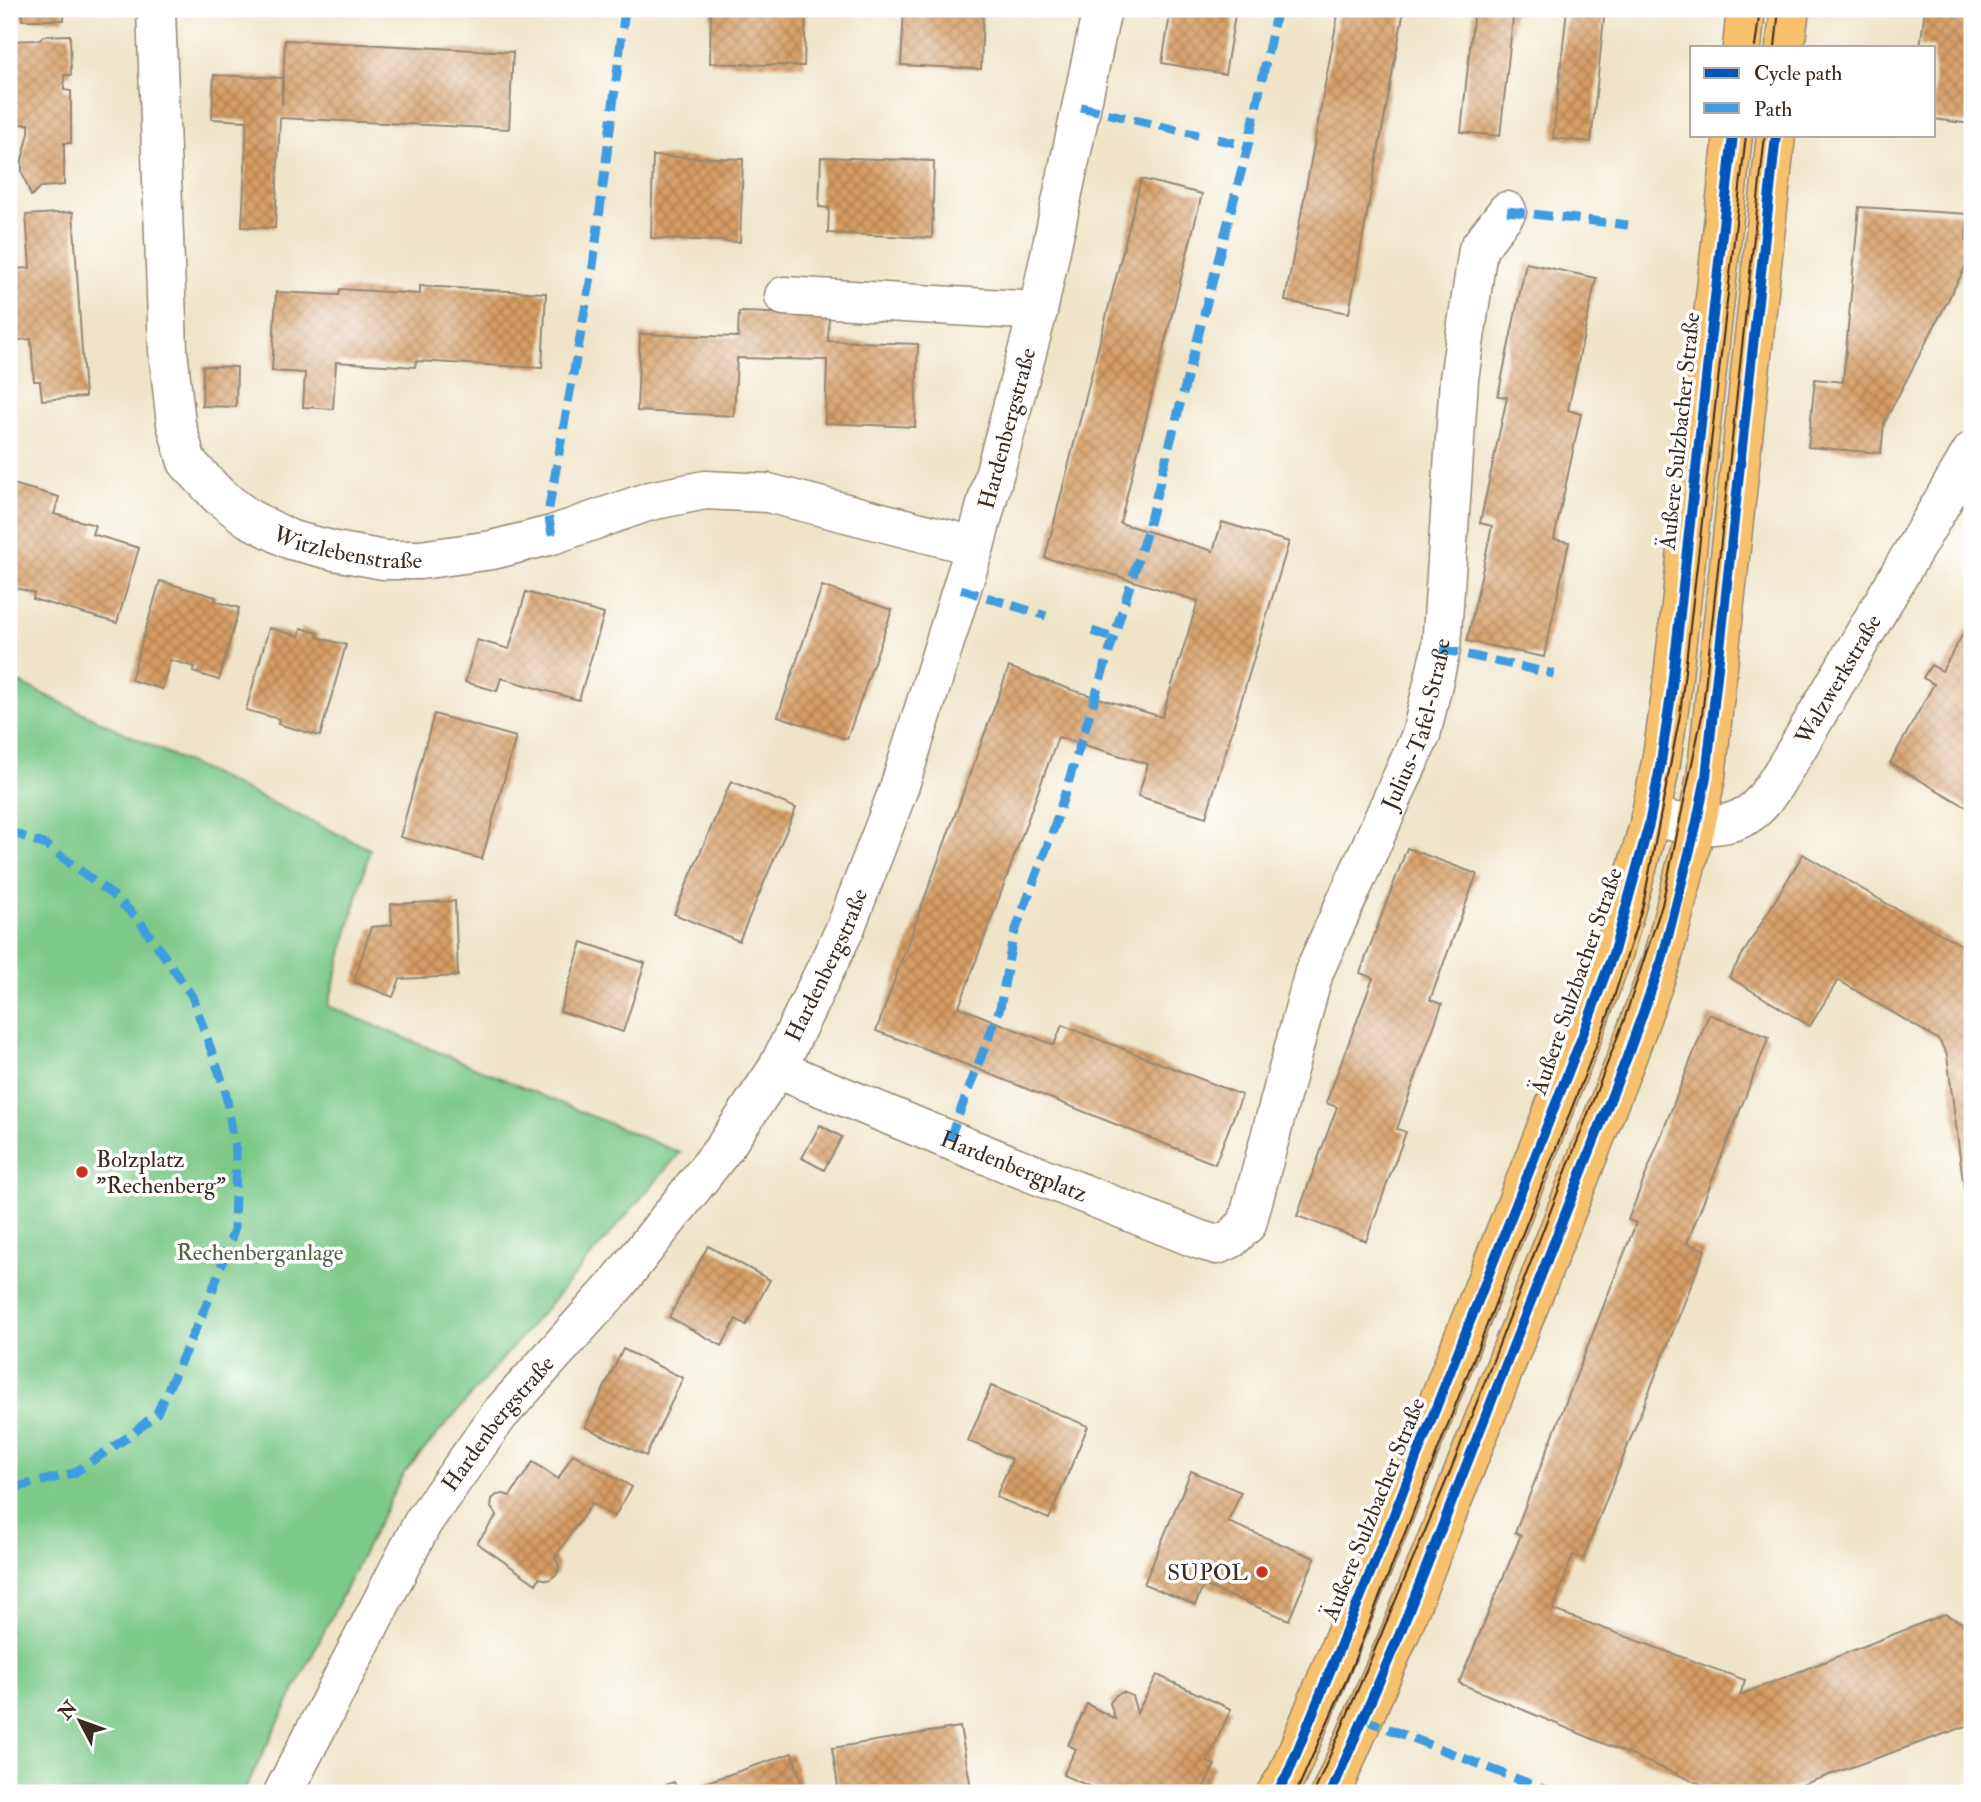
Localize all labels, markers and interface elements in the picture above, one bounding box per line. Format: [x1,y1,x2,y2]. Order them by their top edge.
legend [1690,46,1936,136]
text: Cycle path [1754,60,1842,87]
text: Path [1754,96,1792,123]
street label: Äußere Sulzbacher Straße [1653,311,1706,552]
street label: Hardenbergstraße [972,344,1043,512]
street label: Witzlebenstraße [267,519,422,575]
street label: Walzwerkstraße [1788,609,1888,751]
street label: Julius-Tafel-Straße [1375,637,1457,815]
street label: Äußere Sulzbacher Straße [1524,863,1629,1100]
street label: Hardenbergstraße [779,884,874,1046]
street label: Hardenbergplatz [936,1124,1091,1209]
place label: Bolzplatz "Rechenberg" [96,1145,226,1200]
marker: Bolzplatz "Rechenberg" [74,1164,90,1180]
park label: Rechenberganlage [177,1238,344,1267]
street label: Hardenbergstraße [435,1349,561,1497]
street label: Äußere Sulzbacher Straße [1315,1393,1432,1626]
place label: SUPOL [1167,1558,1248,1587]
marker: SUPOL [1254,1564,1270,1580]
north arrow [46,1686,116,1756]
text: N [53,1695,83,1726]

